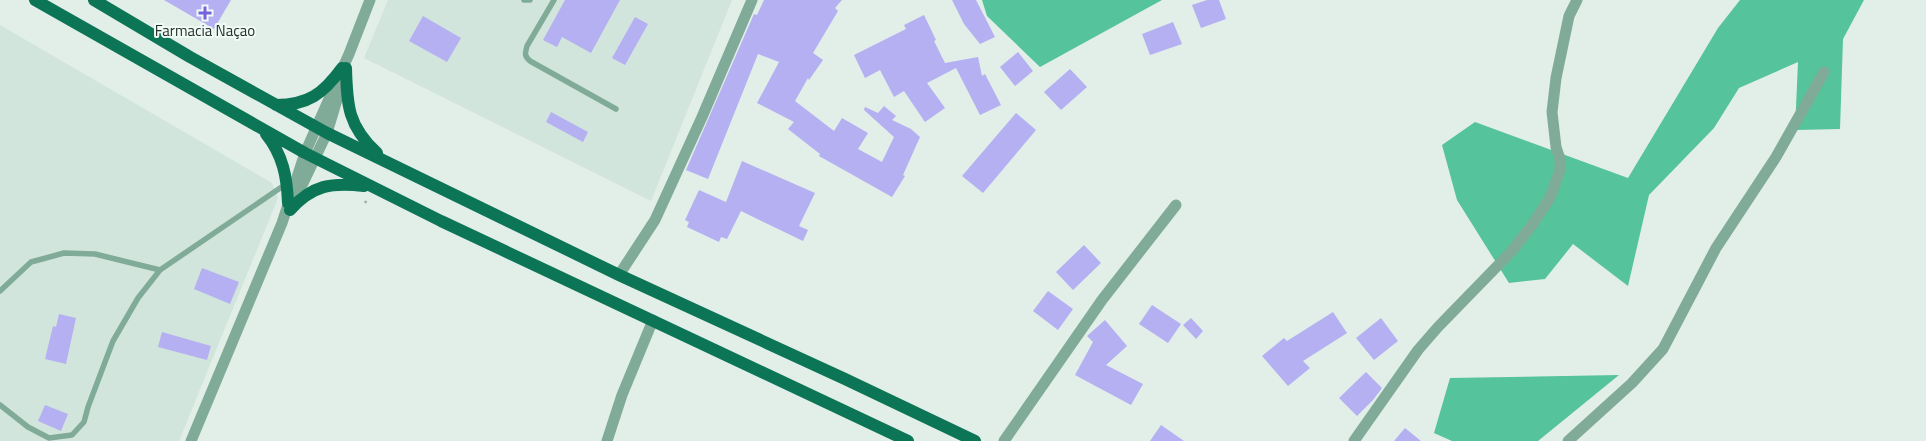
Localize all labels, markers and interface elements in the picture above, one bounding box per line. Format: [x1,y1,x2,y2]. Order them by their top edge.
marker: Farmacia Naçao [199,7,211,19]
place label: Farmacia Naçao [155,19,255,42]

